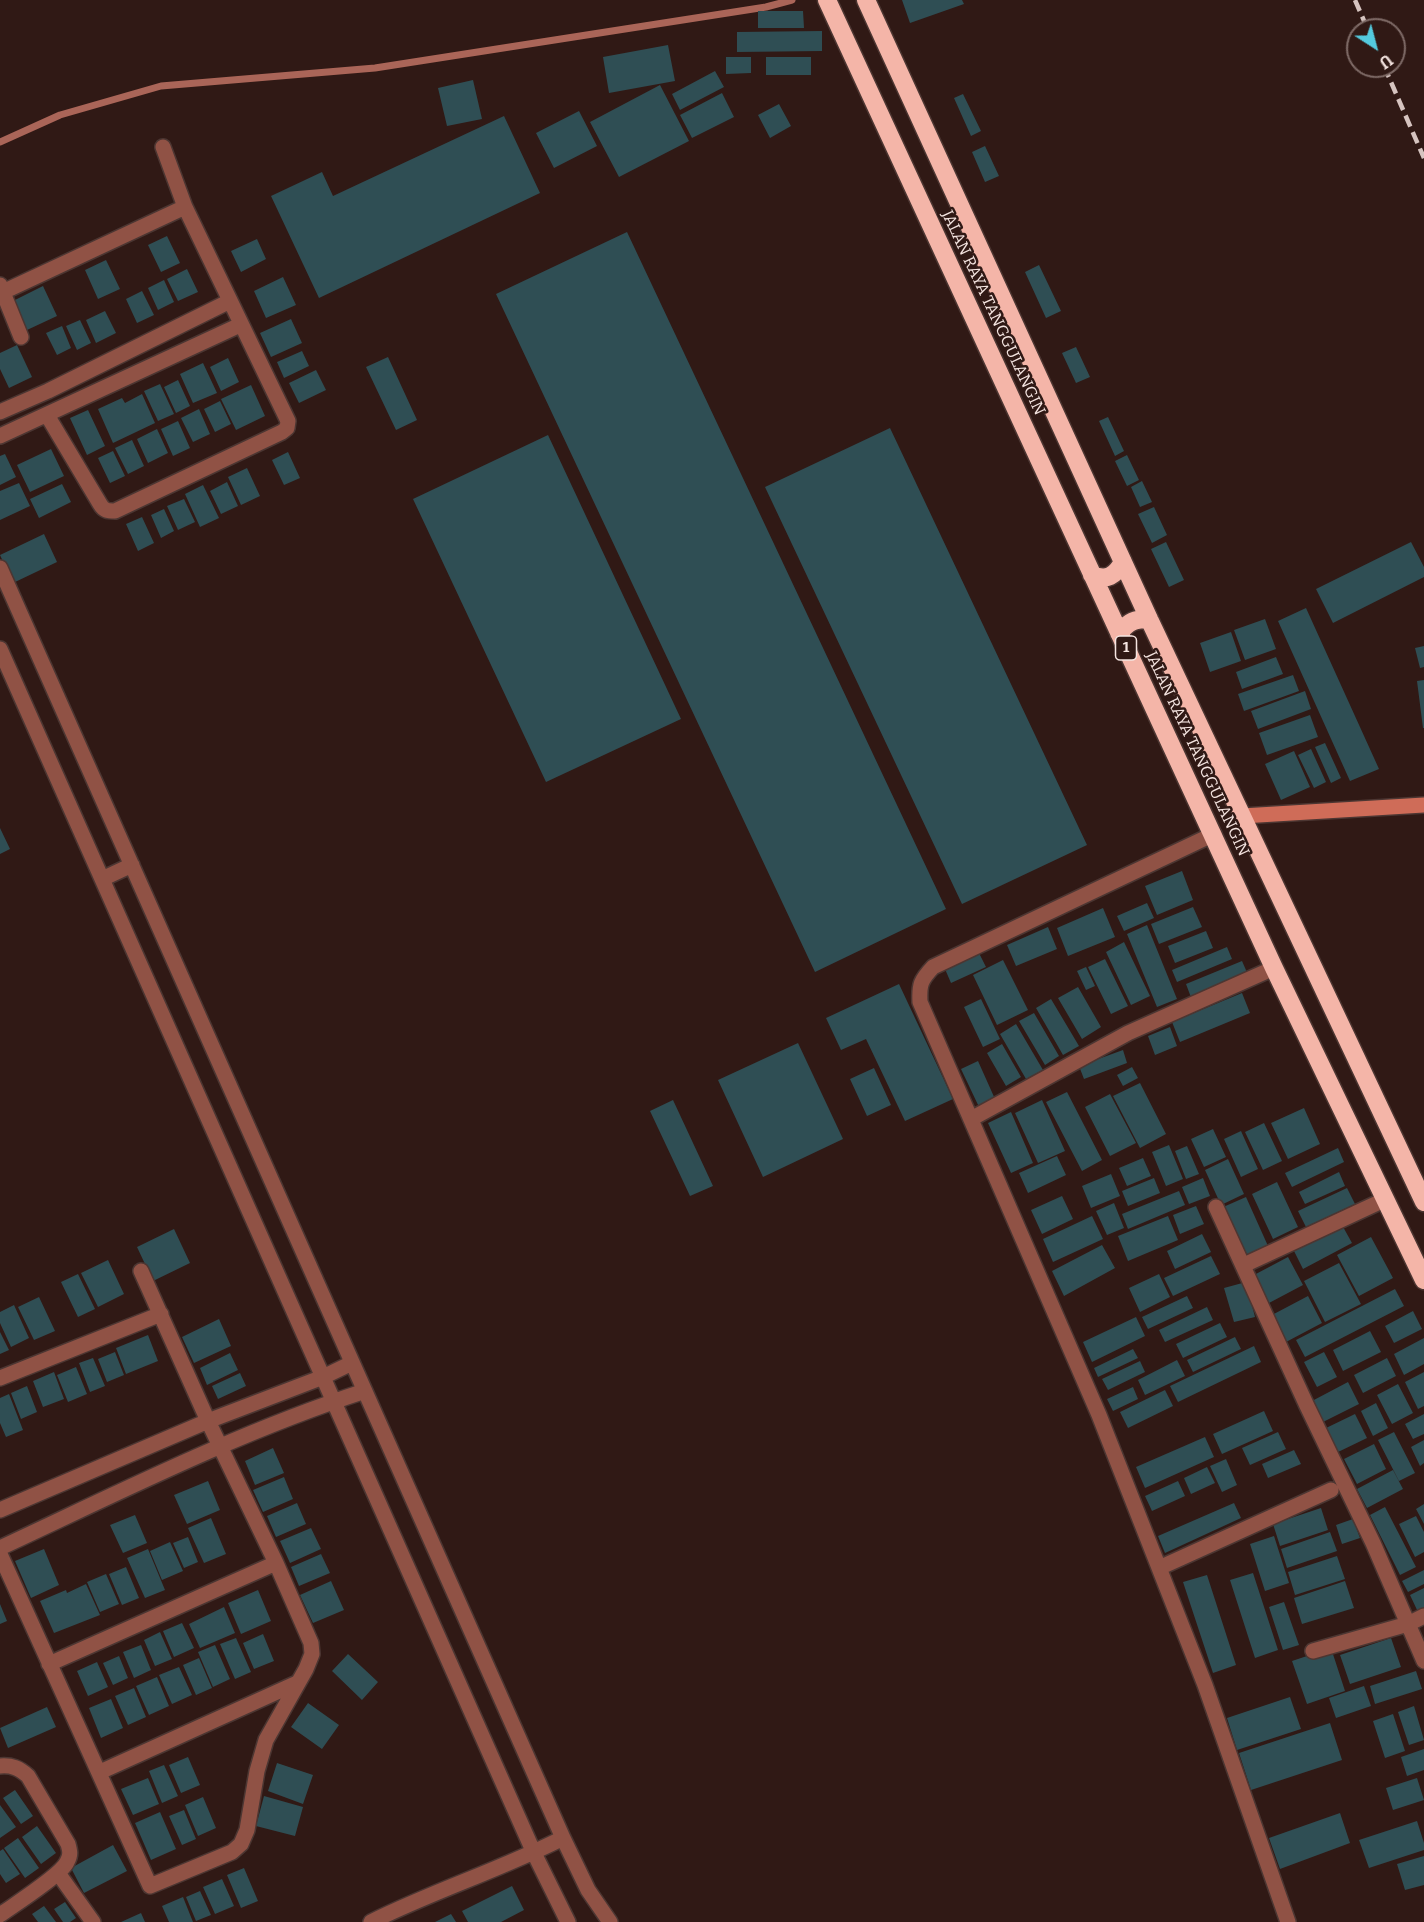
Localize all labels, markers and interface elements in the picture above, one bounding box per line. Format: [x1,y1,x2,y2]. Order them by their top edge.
north arrow [1346,18,1406,78]
text: U [1375,50,1396,73]
street label: JALAN RAYA TANGGULANGIN [937,208,1049,418]
road number: 1 [1116,636,1136,660]
street label: JALAN RAYA TANGGULANGIN [1141,649,1253,859]

